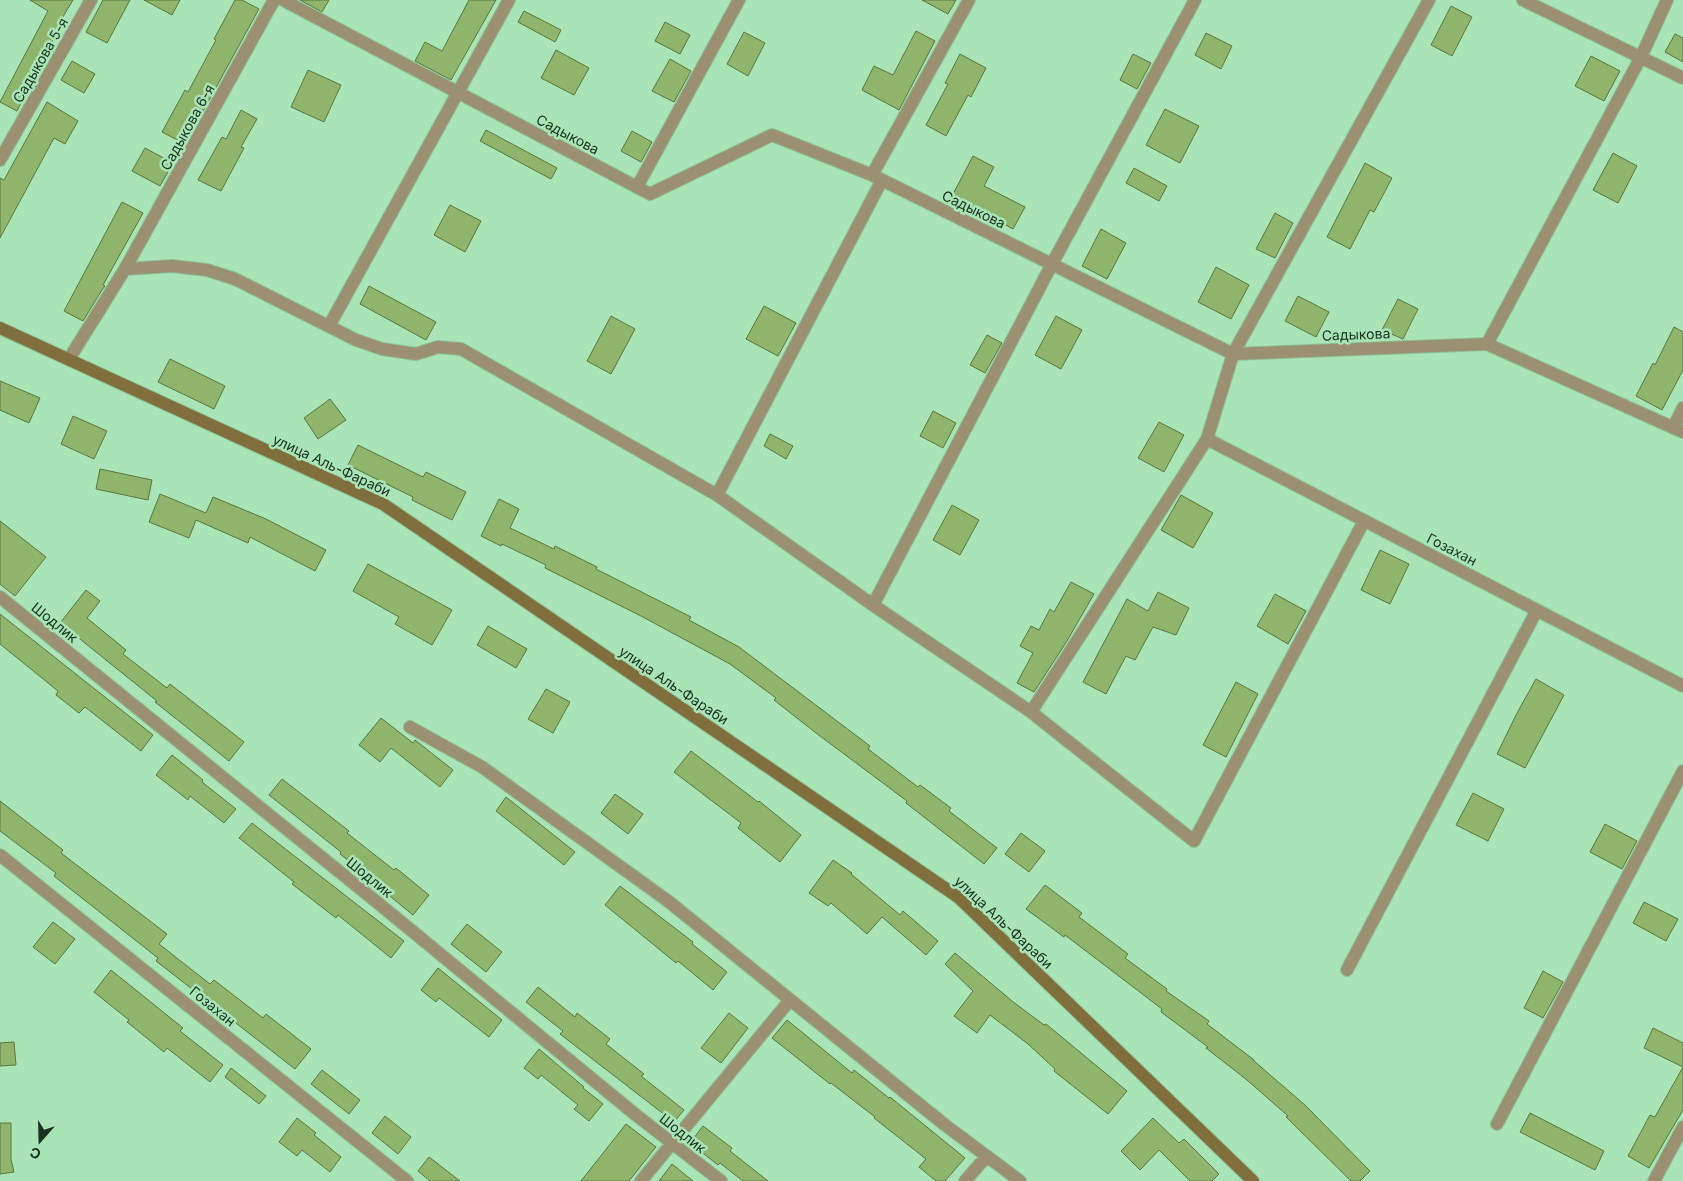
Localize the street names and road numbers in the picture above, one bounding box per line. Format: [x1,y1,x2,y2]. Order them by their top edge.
street label: Садыкова 5-я [9,14,71,106]
street label: Садыкова 6-я [156,81,218,173]
street label: Садыкова [534,110,602,158]
street label: Садыкова [939,186,1009,232]
street label: Садыкова [1321,324,1391,344]
street label: улица Аль-Фараби [270,430,394,500]
street label: Гозахан [1424,529,1480,569]
street label: Шодлик [28,598,82,646]
street label: улица Аль-Фараби [616,642,732,728]
street label: Шодлик [343,853,397,901]
street label: улица Аль-Фараби [951,872,1057,972]
street label: Гозахан [187,982,239,1030]
street label: Шодлик [656,1110,710,1157]

